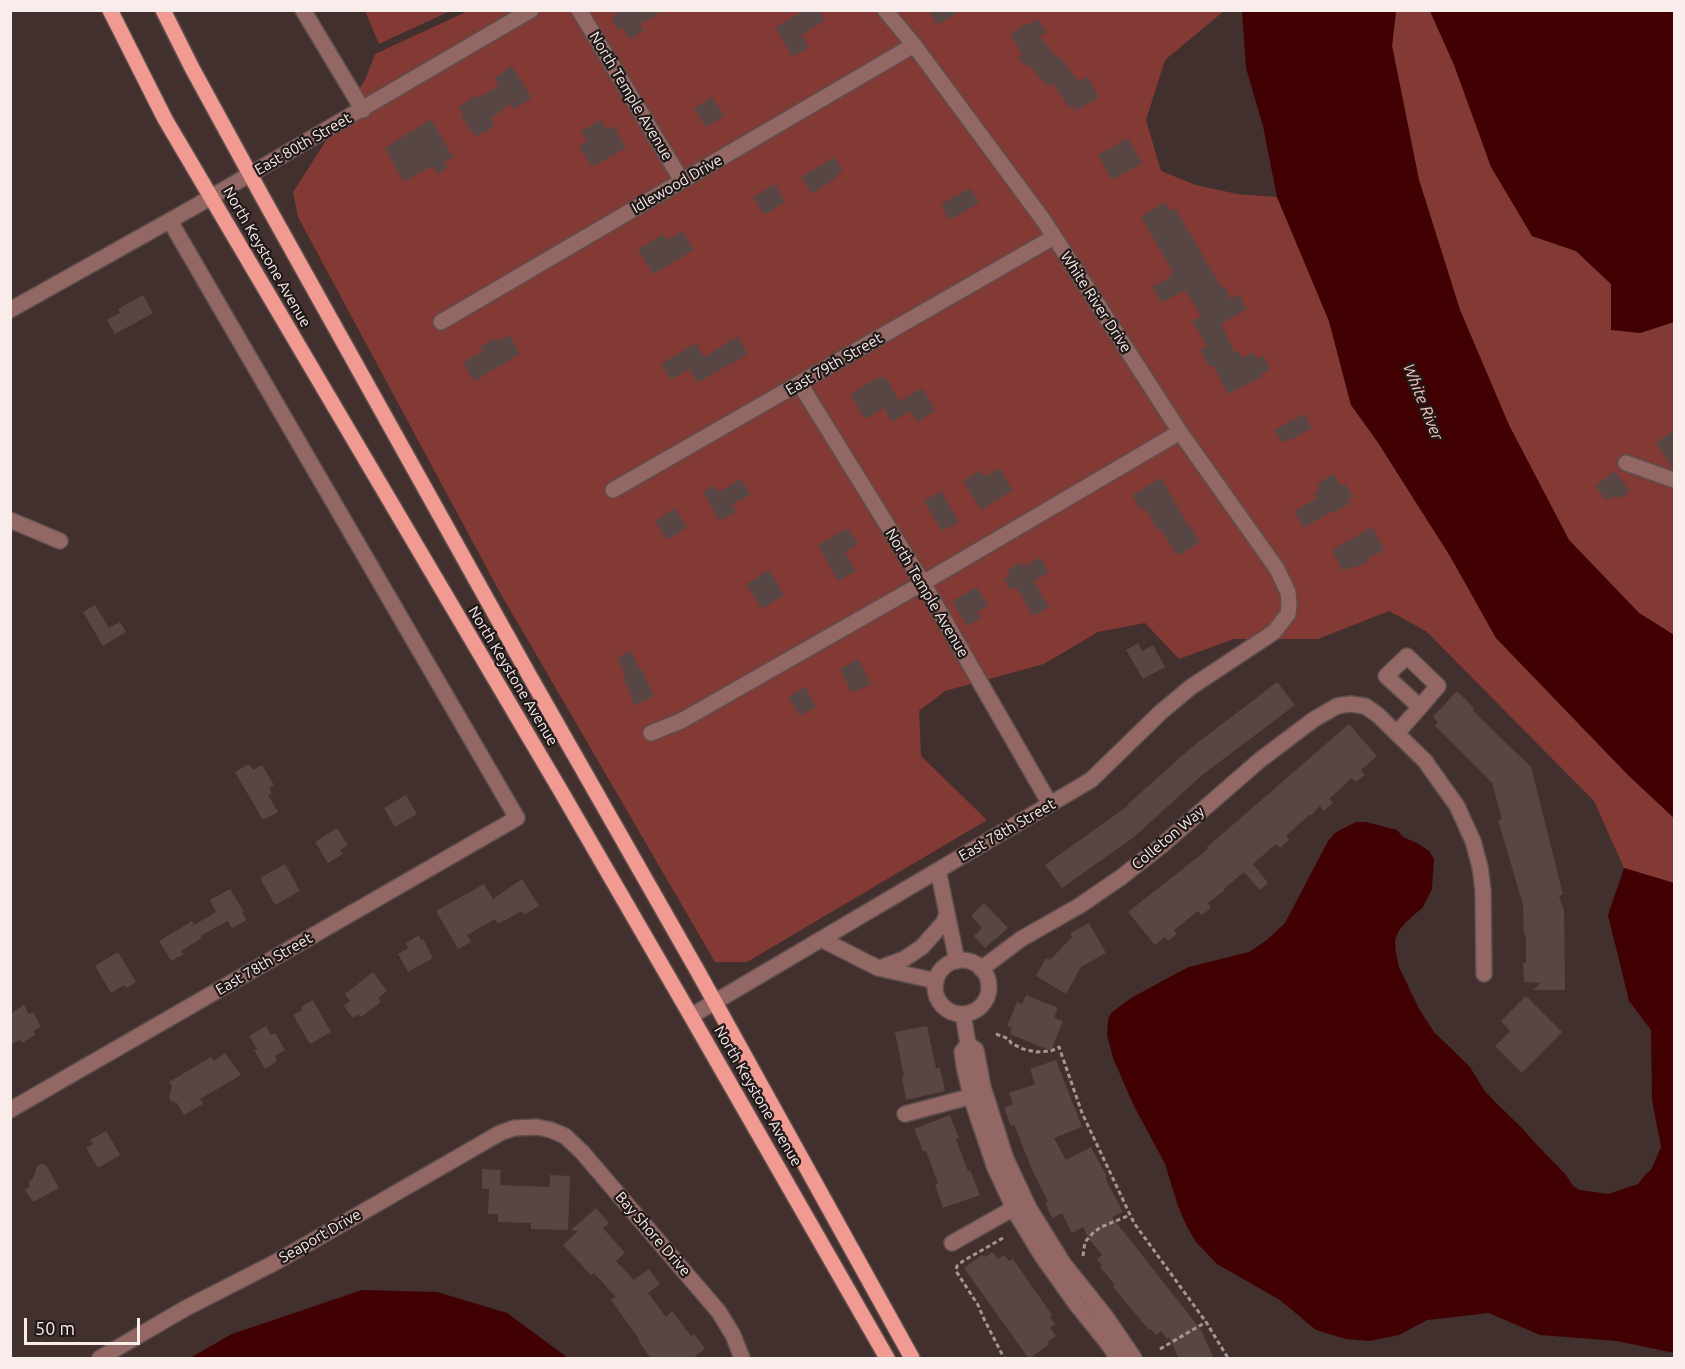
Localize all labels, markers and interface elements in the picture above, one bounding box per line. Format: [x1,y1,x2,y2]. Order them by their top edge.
street label: North Temple Avenue [585,28,677,164]
street label: East 80th Street [251,109,355,179]
street label: Idlewood Drive [628,151,726,217]
street label: North Keystone Avenue [219,183,315,331]
street label: White River Drive [1057,248,1135,356]
street label: East 79th Street [782,329,886,399]
water label: White River [1399,361,1447,443]
street label: North Temple Avenue [881,525,973,661]
street label: North Keystone Avenue [464,603,562,749]
street label: East 78th Street [955,795,1059,865]
street label: Colleton Way [1128,802,1208,874]
street label: East 78th Street [212,929,316,999]
street label: North Keystone Avenue [710,1022,806,1170]
street label: Bay Shore Drive [611,1188,695,1280]
street label: Seaport Drive [276,1205,364,1267]
scale bar [27,1306,142,1344]
text: 50 m [35,1318,75,1338]

